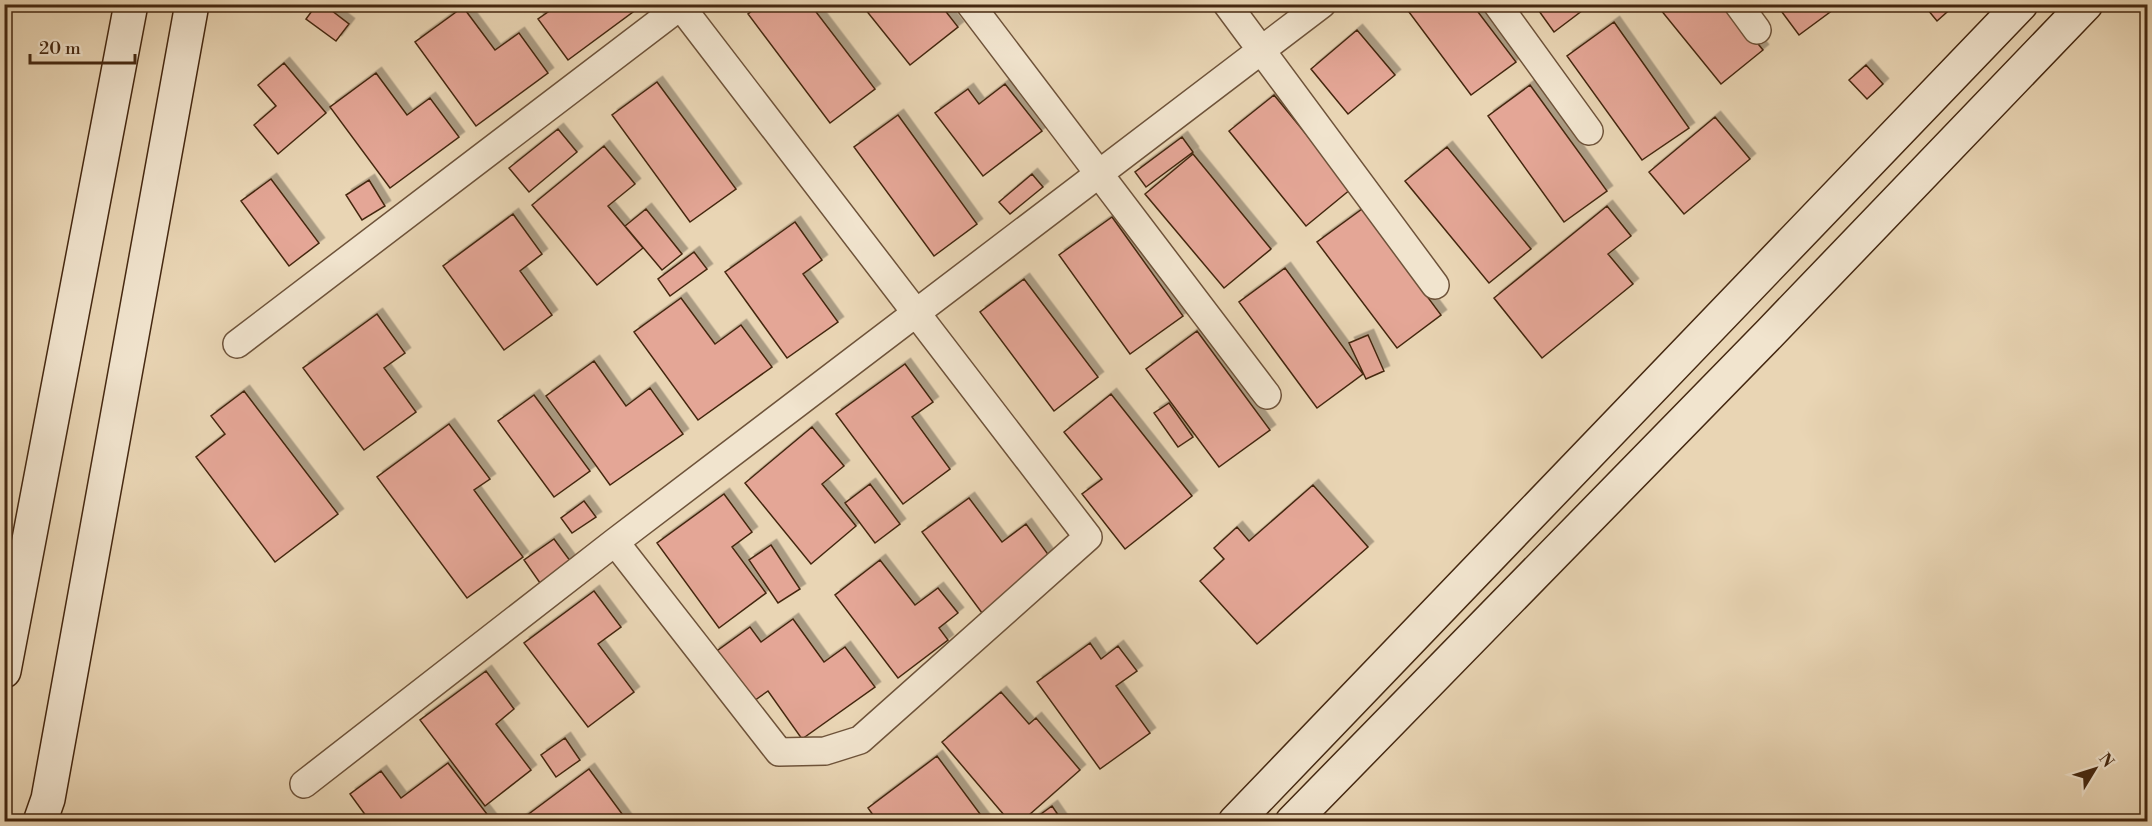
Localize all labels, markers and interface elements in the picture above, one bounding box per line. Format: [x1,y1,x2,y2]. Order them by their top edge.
scale bar [30,27,135,65]
text: 20 m [39,37,81,60]
north arrow [2065,739,2125,799]
text: N [2094,749,2118,772]

